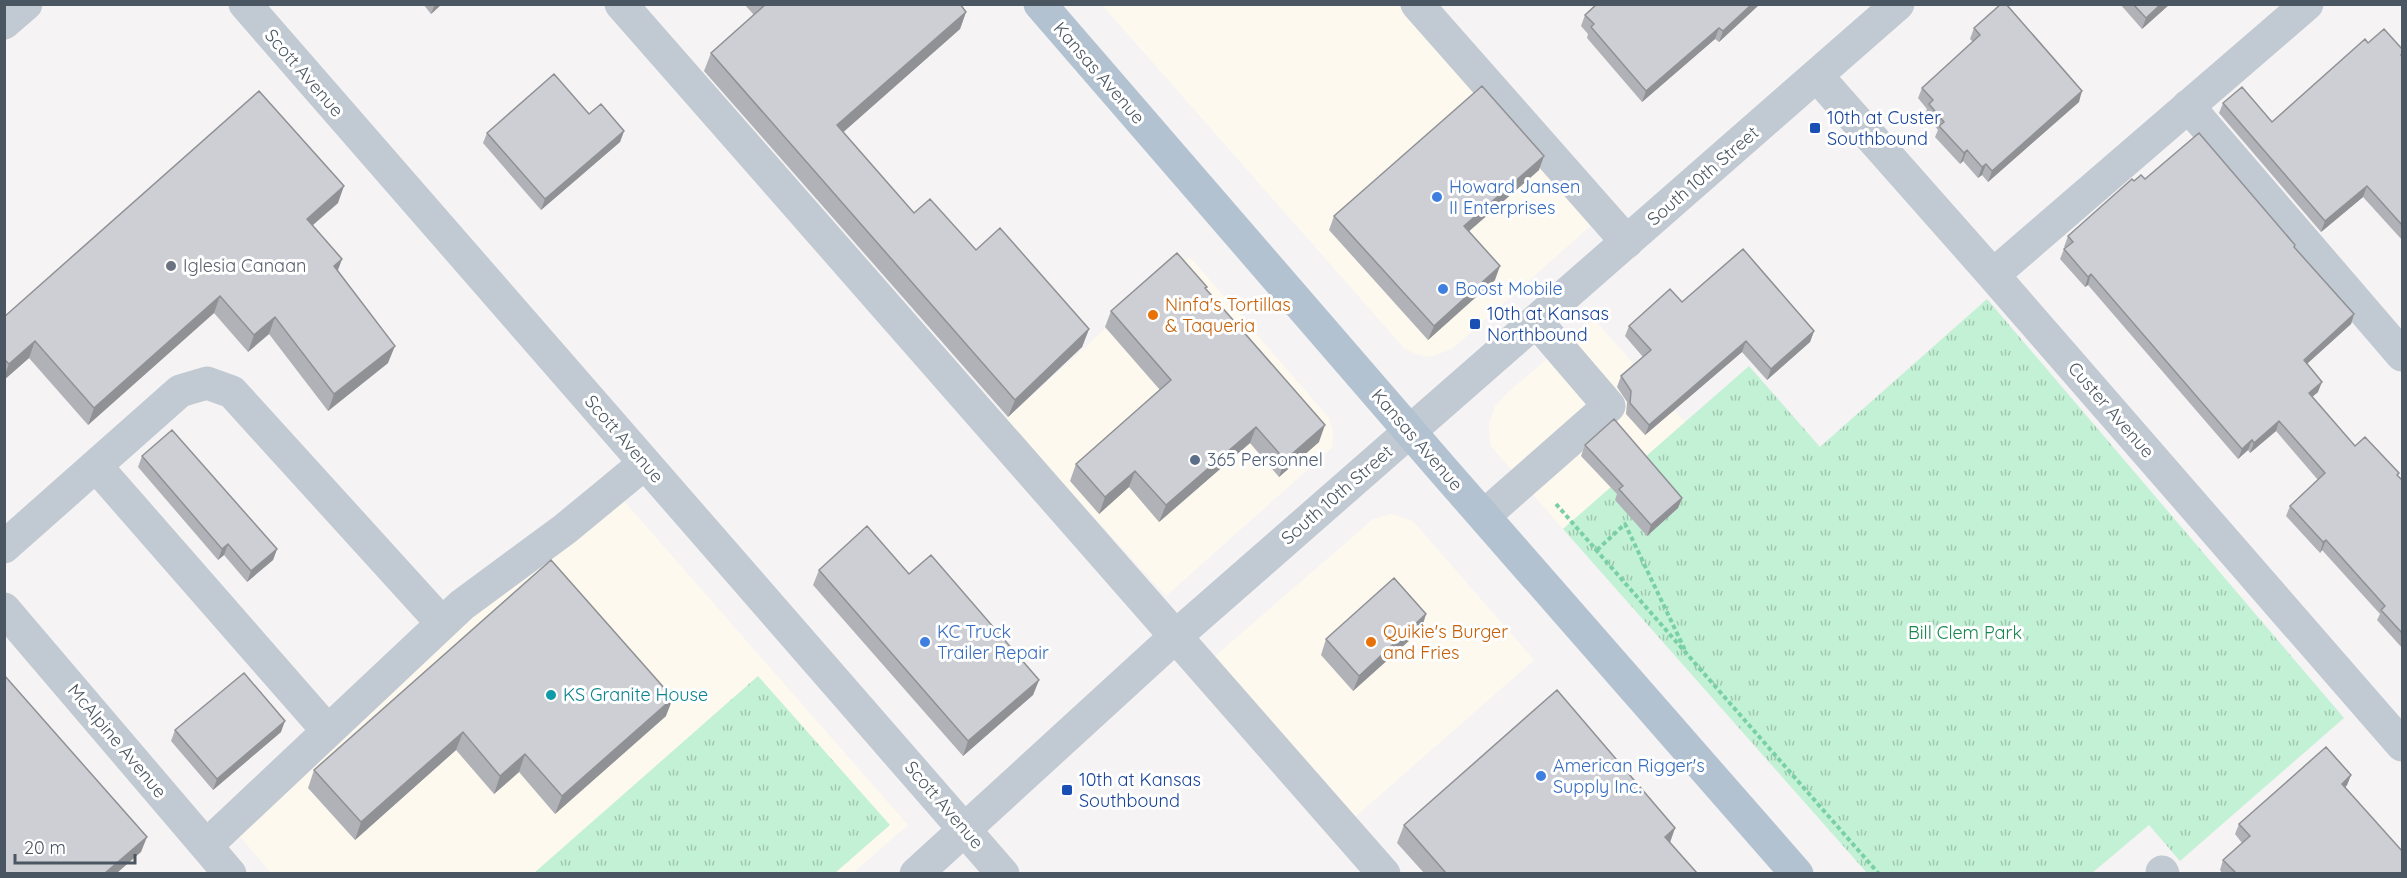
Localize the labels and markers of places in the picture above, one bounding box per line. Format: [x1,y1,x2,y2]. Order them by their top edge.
place label: 10th at Custer Southbound [1827,106,1941,150]
marker: 10th at Custer Southbound [1808,121,1822,135]
place label: Howard Jansen II Enterprises [1449,175,1580,219]
marker: Howard Jansen II Enterprises [1430,190,1444,204]
place label: Iglesia Canaan [183,254,306,277]
marker: Iglesia Canaan [164,259,178,273]
place label: Boost Mobile [1455,277,1563,300]
marker: Boost Mobile [1436,282,1450,296]
place label: Ninfa's Tortillas & Taqueria [1165,293,1291,337]
place label: 10th at Kansas Northbound [1487,302,1609,346]
marker: Ninfa's Tortillas & Taqueria [1146,308,1160,322]
marker: 10th at Kansas Northbound [1468,317,1482,331]
place label: 365 Personnel [1207,448,1323,471]
marker: 365 Personnel [1188,453,1202,467]
place label: KC Truck Trailer Repair [937,620,1049,664]
place label: Quikie's Burger and Fries [1383,620,1508,664]
marker: KC Truck Trailer Repair [918,635,932,649]
marker: Quikie's Burger and Fries [1364,635,1378,649]
place label: KS Granite House [563,683,708,706]
marker: KS Granite House [544,688,558,702]
place label: American Rigger's Supply Inc. [1553,754,1705,798]
place label: 10th at Kansas Southbound [1079,768,1201,812]
marker: American Rigger's Supply Inc. [1534,769,1548,783]
marker: 10th at Kansas Southbound [1060,783,1074,797]

